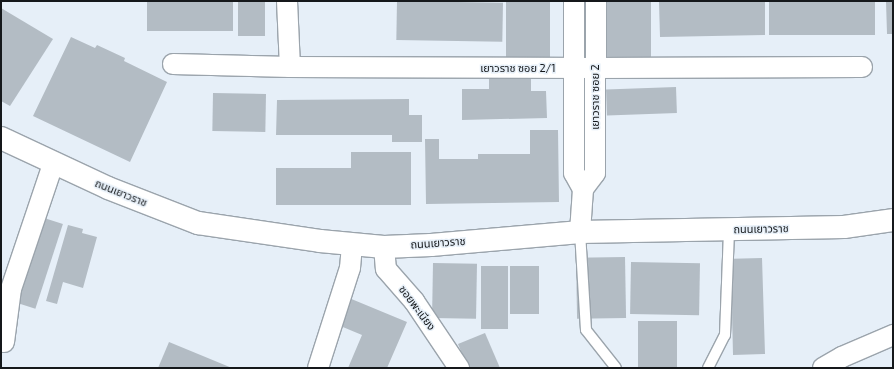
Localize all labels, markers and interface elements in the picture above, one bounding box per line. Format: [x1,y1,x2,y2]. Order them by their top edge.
street label: เยาวราช ซอย 2/1 [480,61,556,75]
street label: เยาวราช ซอย 2 [588,64,602,130]
street label: ถนนเยาวราช [93,177,149,209]
street label: ถนนเยาวราช [733,222,789,236]
street label: ถนนเยาวราช [410,234,466,252]
street label: ซอยพะเนียง [396,283,438,333]

